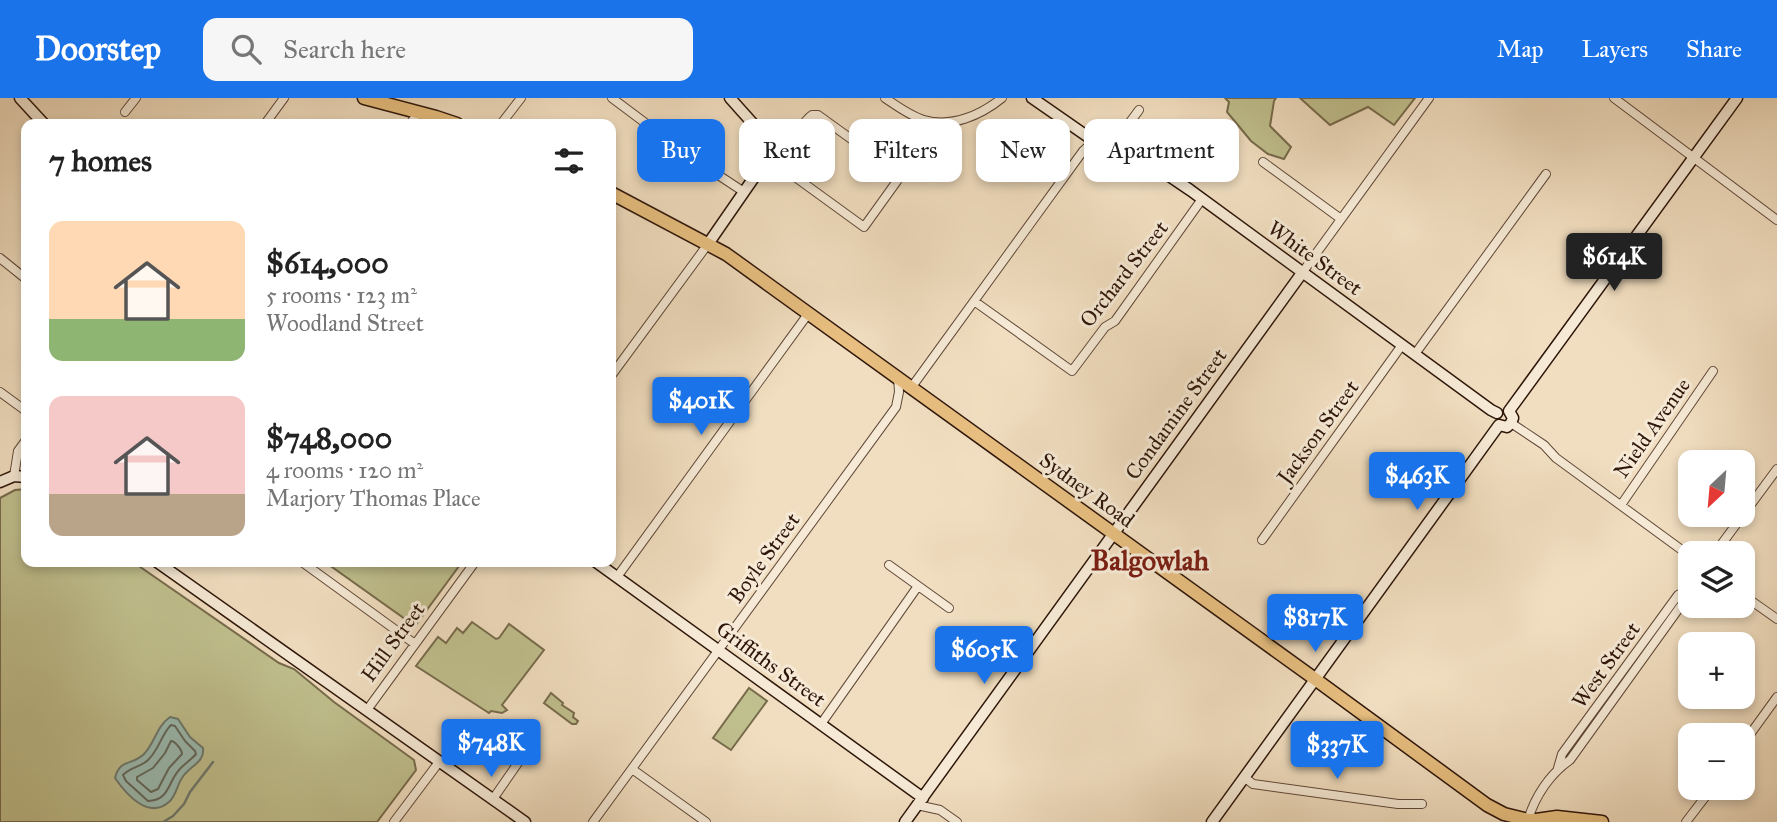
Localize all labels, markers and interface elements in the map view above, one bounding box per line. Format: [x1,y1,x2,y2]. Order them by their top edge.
search box [203,18,693,81]
text: Doorstep [35,29,161,69]
icon: search [227,30,265,68]
text: Search here [283,33,406,65]
text: Map [1497,34,1544,64]
text: Layers [1582,34,1648,64]
text: Share [1686,34,1742,64]
chip: Buy [637,119,725,182]
chip: Rent [739,119,835,182]
chip: Filters [849,119,962,182]
chip: New [976,119,1070,182]
chip: Apartment [1084,119,1239,182]
icon: filters [550,142,588,180]
text: 7 homes [49,143,152,179]
street label: Orchard Street [1074,215,1174,333]
street label: White Street [1263,215,1368,301]
pin: $614K [1565,234,1663,293]
text: $614K [1582,242,1646,270]
text: $614,000 [266,245,389,281]
icon: home [105,249,189,333]
text: 5 rooms · 123 m² [266,281,417,309]
text: Woodland Street [266,309,424,337]
street label: Condamine Street [1120,343,1233,485]
street label: Nield Avenue [1608,373,1696,483]
street label: Jackson Street [1270,375,1365,491]
pin: $401K [652,378,750,437]
text: $401K [668,386,734,414]
text: $748,000 [266,420,392,456]
icon: home [105,424,189,508]
street label: Sydney Road [1034,447,1140,533]
north arrow [1678,450,1755,527]
map controls [1678,450,1755,800]
pin: $463K [1368,452,1466,512]
text: 4 rooms · 120 m² [266,456,423,484]
text: $463K [1385,461,1449,489]
text: Marjory Thomas Place [266,484,481,512]
street label: Boyle Street [723,507,806,608]
button: layers [1678,541,1755,618]
district label: Balgowlah [1091,543,1210,578]
pin: $817K [1266,594,1364,654]
street label: Hill Street [355,597,431,687]
text: $817K [1283,603,1347,631]
street label: Griffiths Street [711,616,831,713]
street label: West Street [1566,617,1646,713]
pin: $605K [935,626,1033,686]
button: + [1678,632,1755,709]
text: $605K [951,635,1017,663]
pin: $748K [442,720,540,779]
pin: $337K [1288,722,1386,781]
button: − [1678,723,1755,800]
text: $748K [458,728,524,756]
text: $337K [1307,730,1367,758]

